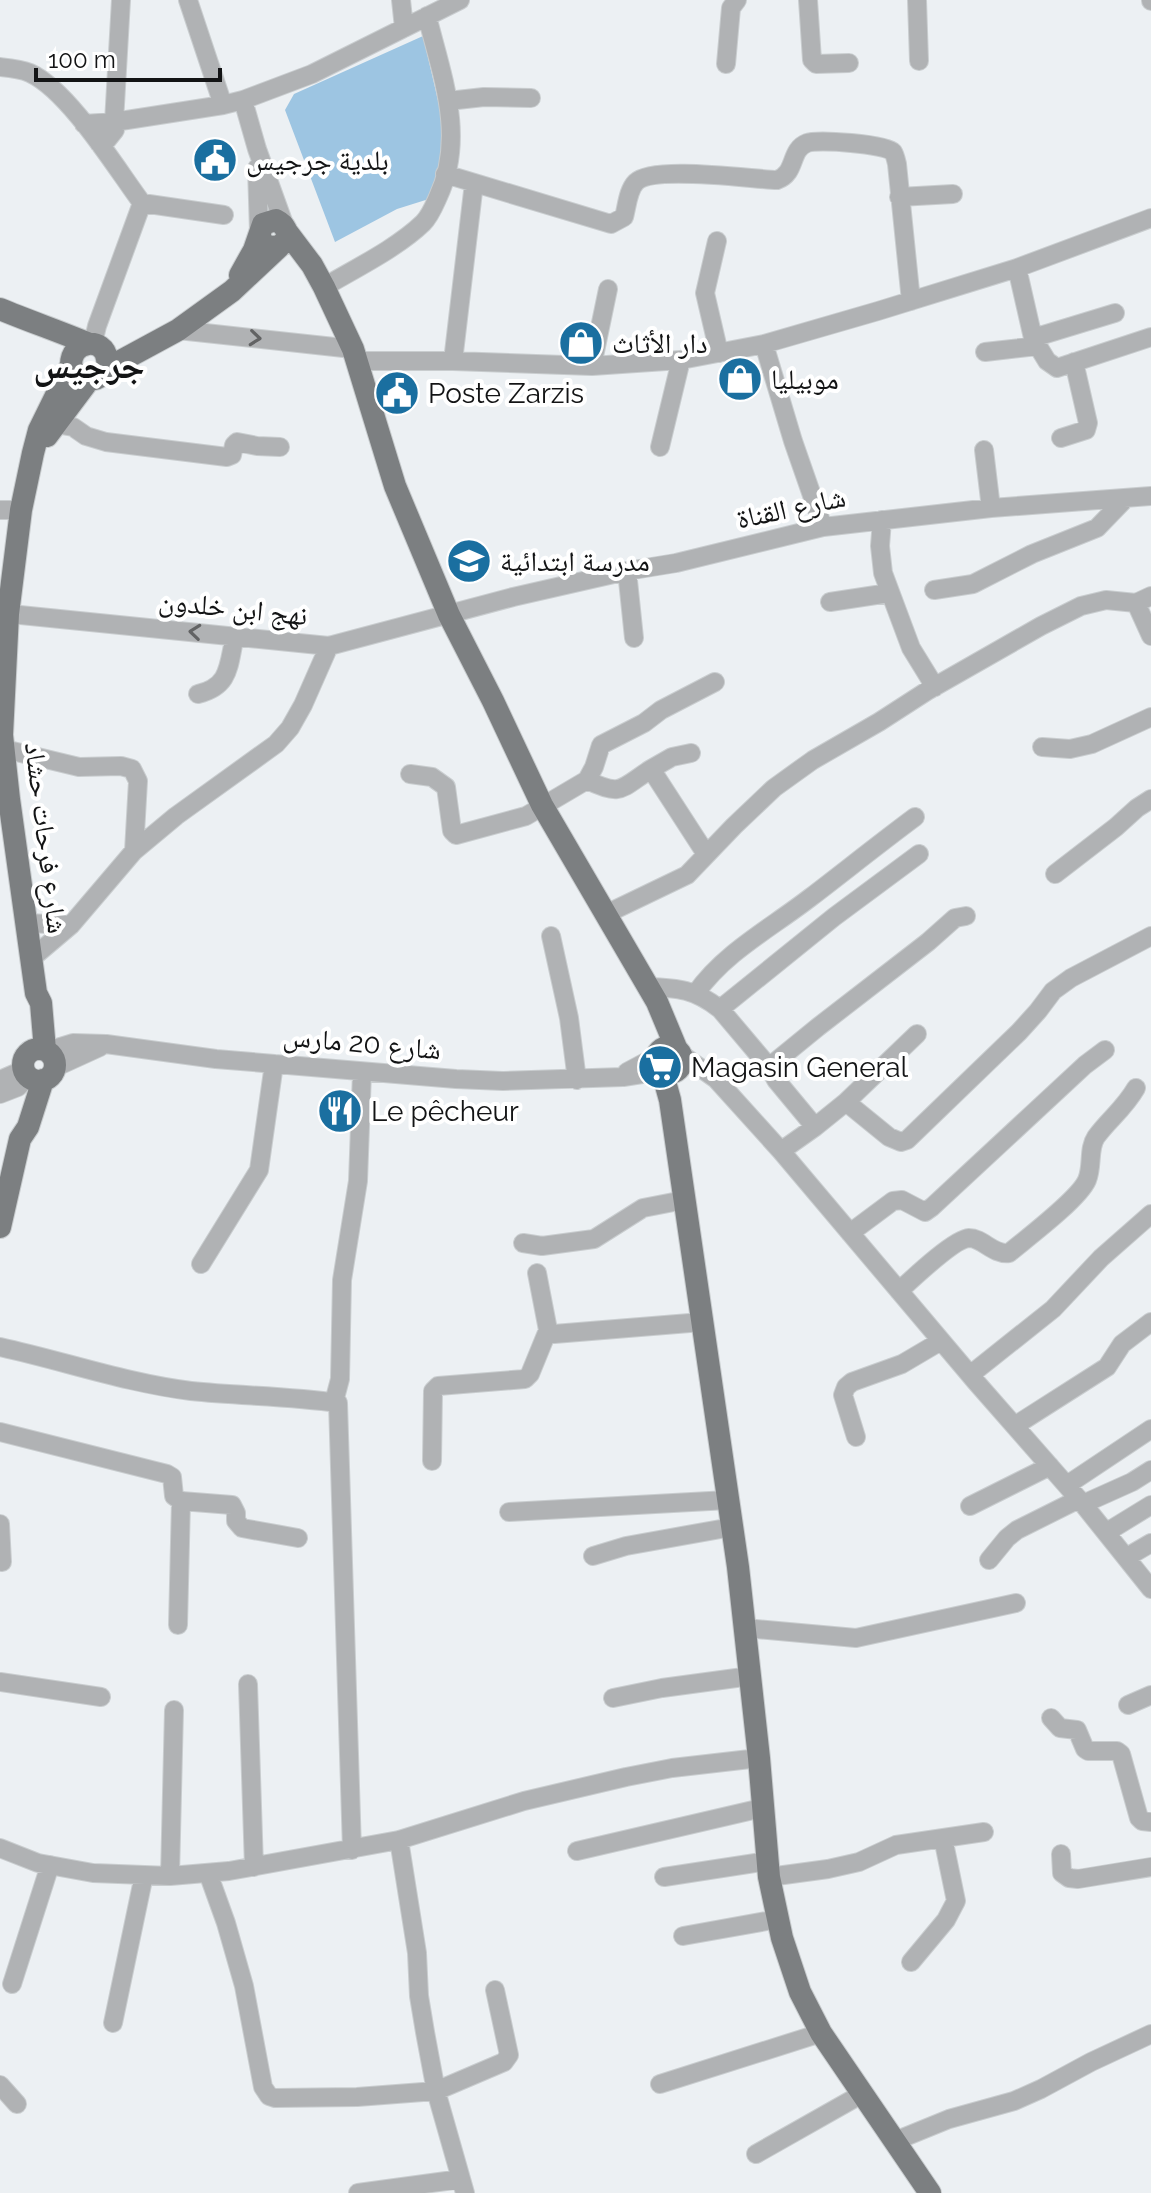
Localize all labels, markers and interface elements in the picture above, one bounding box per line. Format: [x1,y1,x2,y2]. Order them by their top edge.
scale bar [36,32,220,82]
text: 100 m [48,45,116,74]
public building icon: بلدية جرجيس [191,136,239,184]
place label: بلدية جرجيس [246,144,389,178]
shop icon: دار الأثاث [557,319,605,367]
place label: دار الأثاث [612,327,708,360]
one-way arrow [249,330,262,347]
district label: جرجيس [33,344,145,387]
shop icon: موبيليا [716,355,764,403]
place label: موبيليا [771,363,839,396]
public building icon: Poste Zarzis [373,369,421,417]
place label: Poste Zarzis [428,377,584,410]
street label: شارع القناة [734,480,849,537]
school or university icon: مدرسة ابتدائية [445,537,493,585]
place label: مدرسة ابتدائية [500,545,650,578]
street label: نهج ابن خلدون [157,584,309,633]
one-way arrow [188,624,201,641]
street label: شارع فرحات حشاد [17,741,74,935]
street label: شارع 20 مارس [282,1020,442,1067]
supermarket icon: Magasin General [636,1043,684,1091]
place label: Magasin General [691,1051,909,1084]
restaurant icon: Le pêcheur [316,1087,364,1135]
place label: Le pêcheur [371,1095,519,1128]

